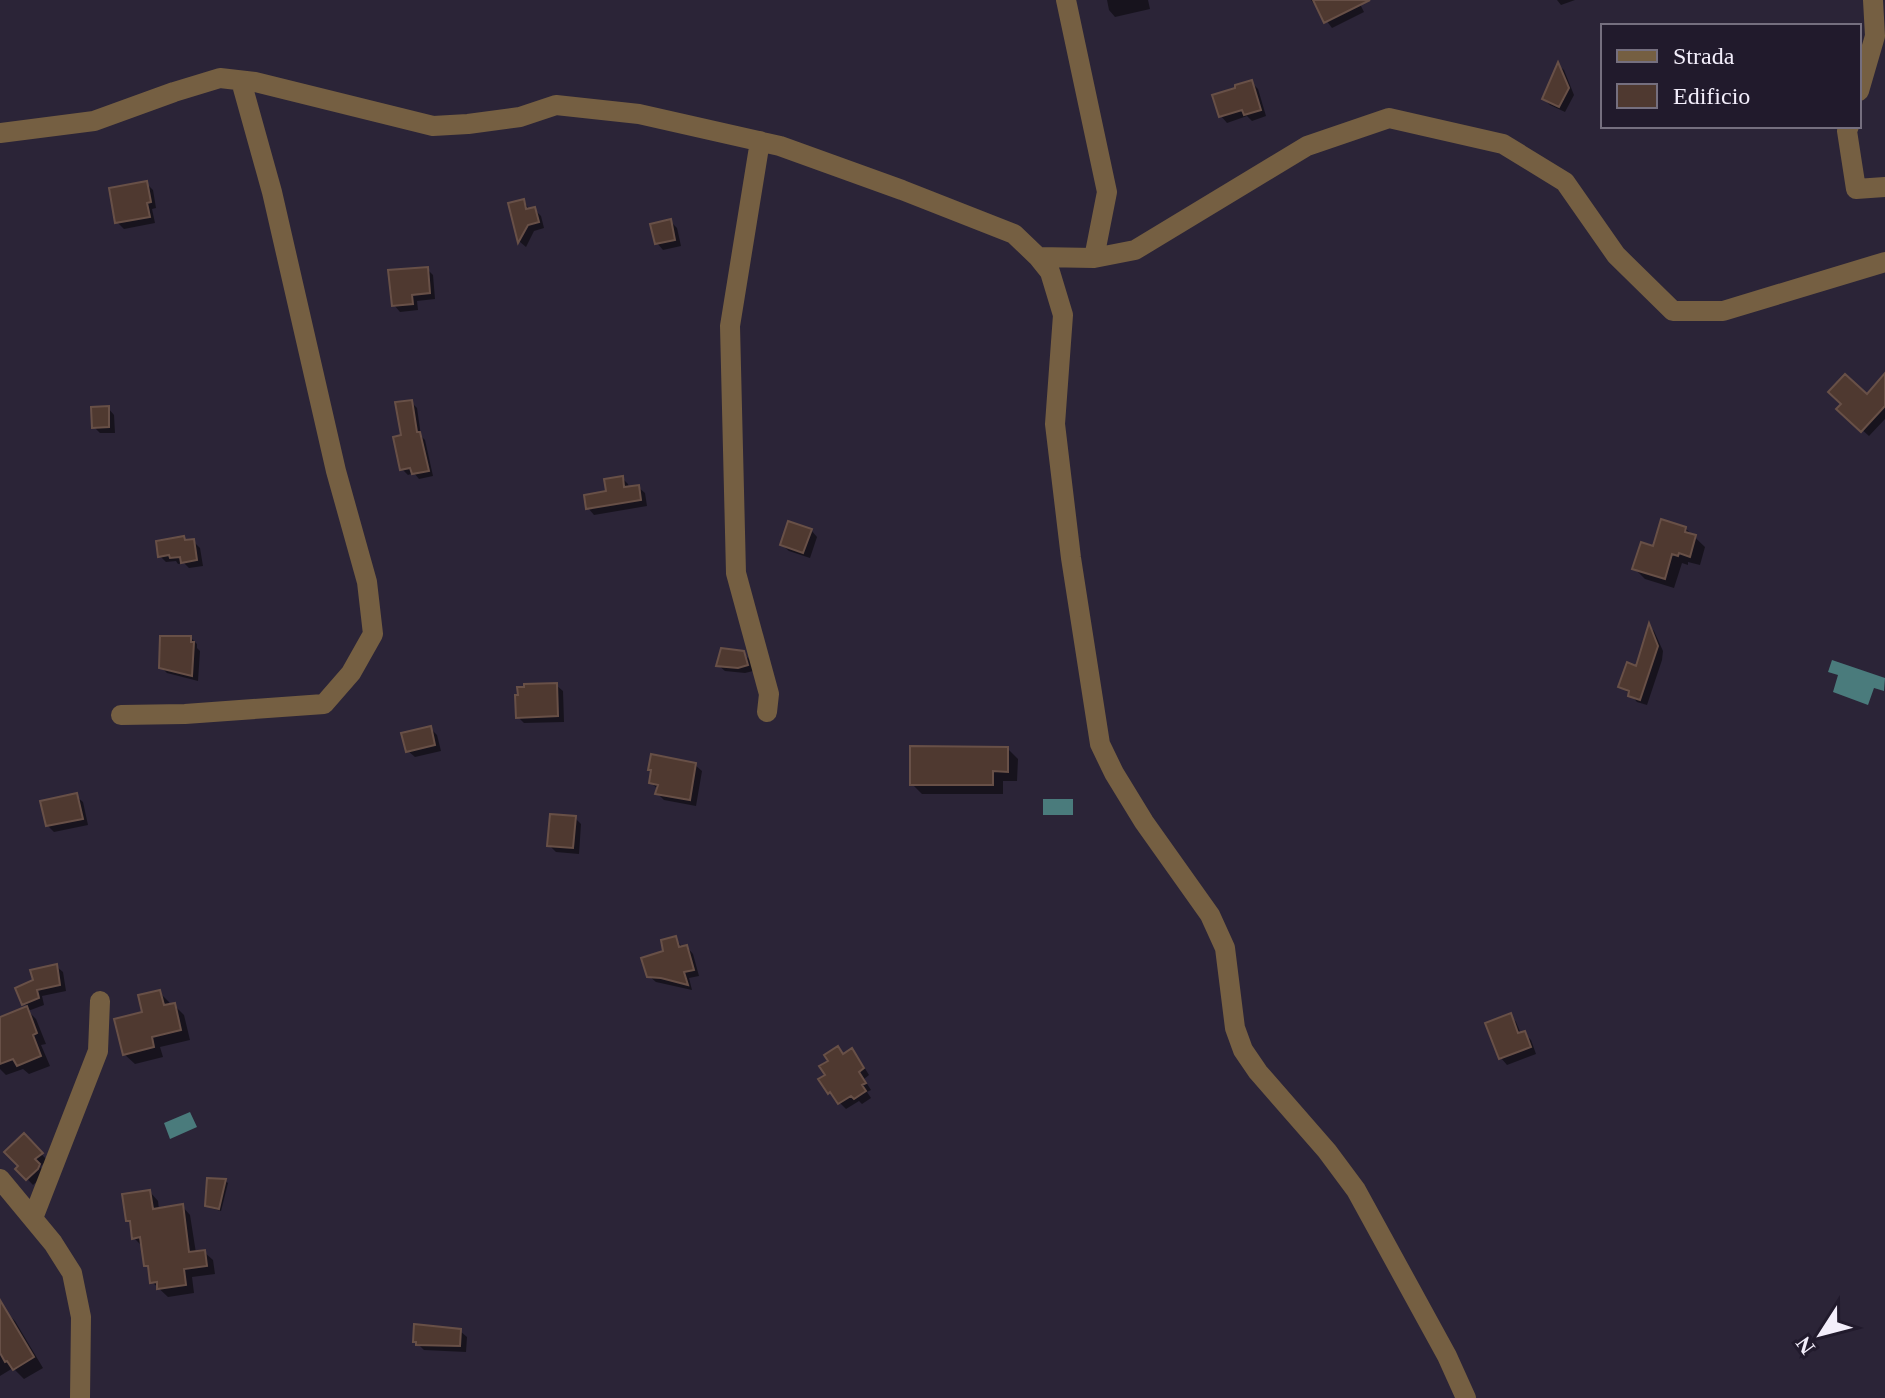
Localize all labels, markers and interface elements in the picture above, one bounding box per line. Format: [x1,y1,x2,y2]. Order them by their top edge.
legend [1601,24,1861,128]
text: Strada [1673,43,1735,69]
text: Edificio [1673,83,1750,109]
north arrow [1781,1294,1861,1374]
text: N [1790,1332,1820,1359]

